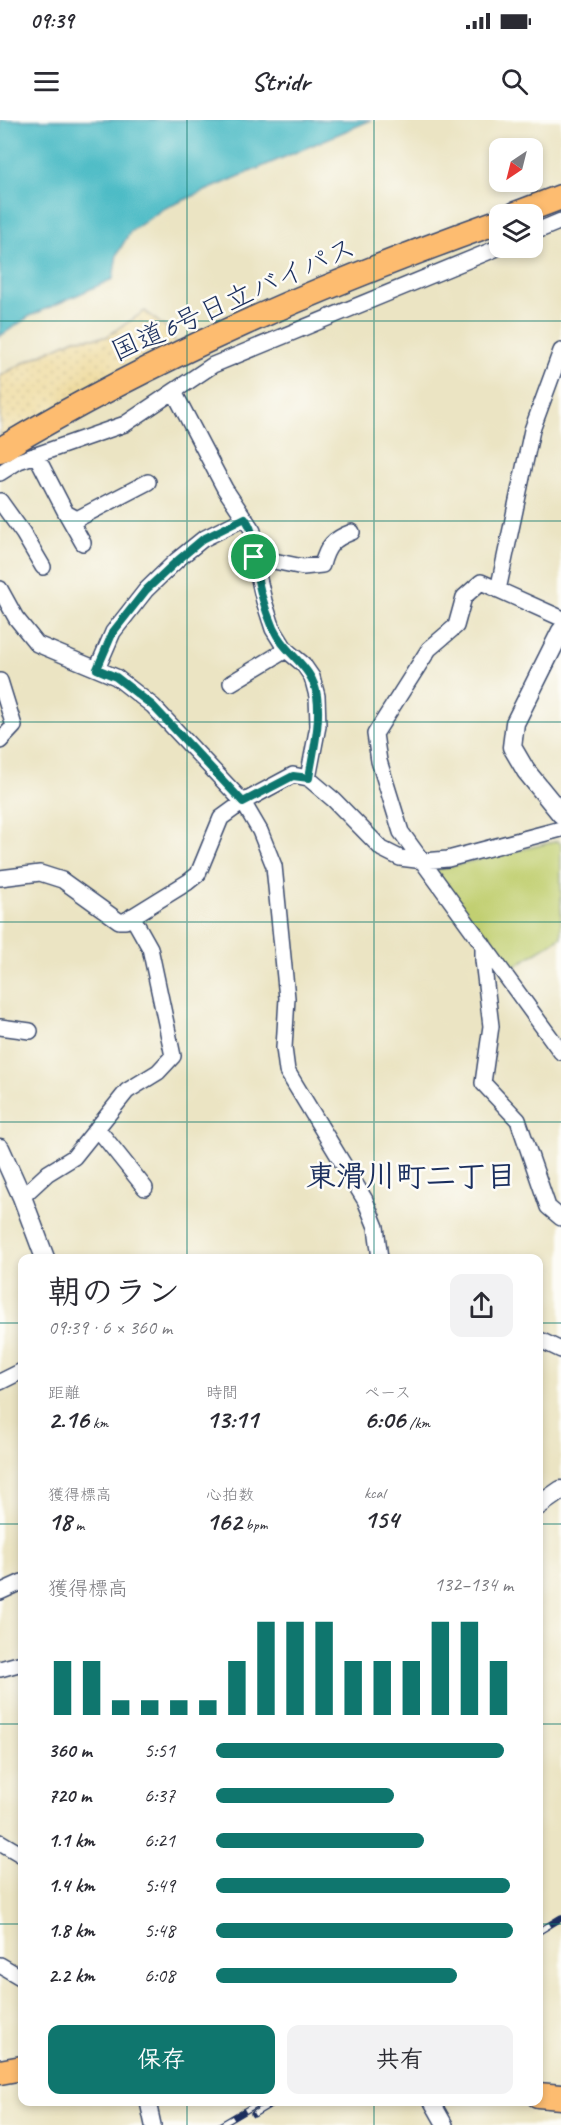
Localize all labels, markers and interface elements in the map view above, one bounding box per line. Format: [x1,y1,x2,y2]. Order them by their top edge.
text: 09:39 [30,7,73,35]
text: Stridr [251,64,310,98]
icon: menu [30,65,63,98]
icon: search [498,65,531,98]
north arrow [489,138,543,192]
map controls [489,138,543,258]
button: layers [489,204,543,258]
street label: 国道6号日立バイパス [105,229,361,369]
pin [228,531,279,582]
icon: arrive [237,540,270,573]
district label: 東滑川町二丁目 [306,1157,516,1195]
text: 朝のラン [48,1271,180,1313]
button: share [450,1274,513,1337]
text: 09:39 · 6 × 360 m [48,1315,172,1340]
text: 距離 [48,1383,80,1403]
text: 時間 [206,1383,238,1403]
text: ペース [364,1383,411,1403]
text: 2.16 [48,1403,89,1436]
text: 13:11 [206,1403,258,1436]
text: 6:06 [364,1403,405,1436]
text: km [89,1413,108,1433]
text: /km [405,1413,430,1433]
text: kcal [364,1483,385,1503]
text: 獲得標高 [48,1485,112,1505]
text: 心拍数 [206,1485,254,1505]
text: 154 [364,1503,399,1536]
text: 18 [48,1505,71,1538]
text: 162 [206,1505,242,1538]
text: m [71,1515,84,1535]
text: bpm [242,1515,268,1535]
text: 132–134 m [434,1572,513,1597]
text: 獲得標高 [48,1576,128,1601]
text: 360 m [48,1738,92,1763]
text: 5:51 [144,1738,175,1763]
text: 720 m [48,1783,91,1808]
text: 6:37 [144,1783,175,1808]
text: 1.1 km [48,1828,95,1853]
text: 6:21 [144,1828,175,1853]
text: 1.4 km [48,1873,95,1898]
text: 5:49 [144,1873,175,1898]
text: 1.8 km [48,1918,95,1943]
text: 5:48 [144,1918,175,1943]
text: 2.2 km [48,1963,95,1988]
text: 6:08 [144,1963,175,1988]
button: 保存 [48,2025,275,2094]
button: 共有 [287,2025,513,2094]

